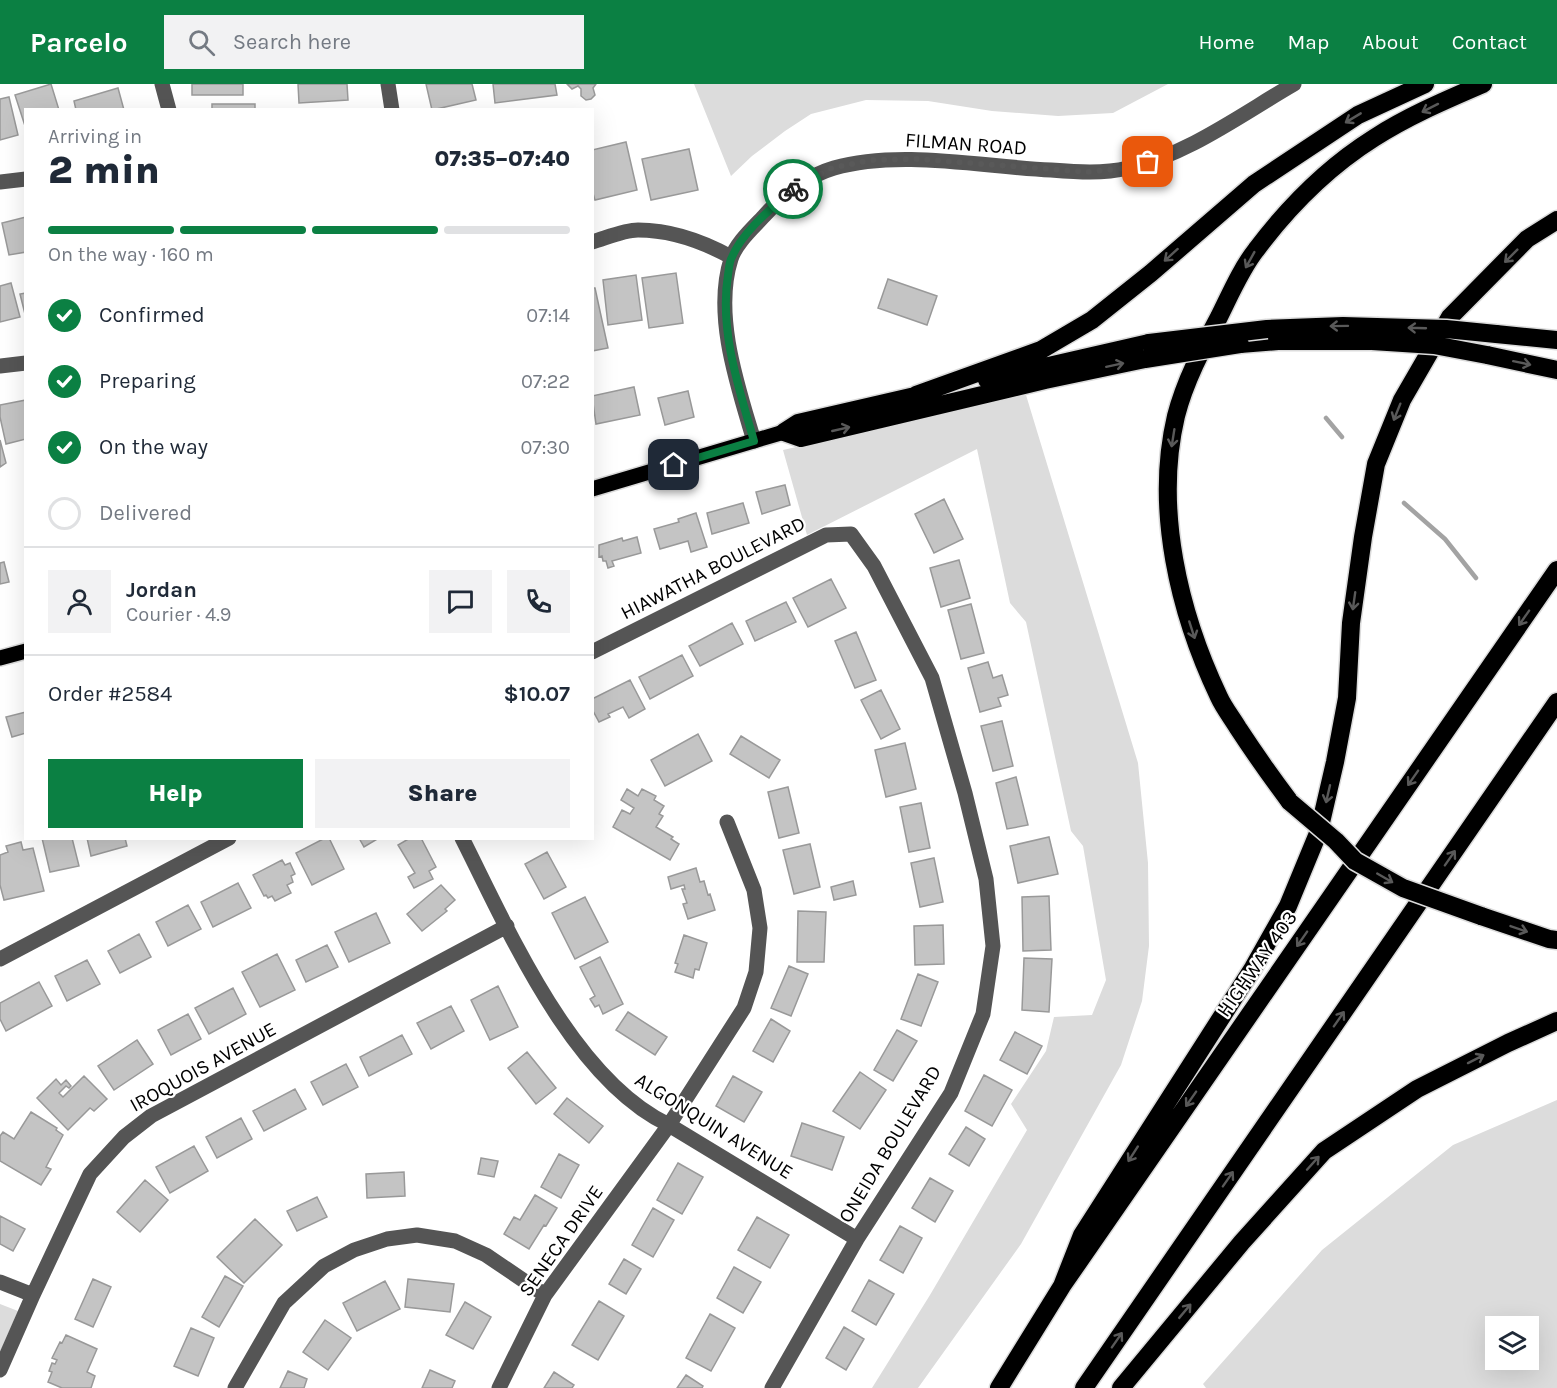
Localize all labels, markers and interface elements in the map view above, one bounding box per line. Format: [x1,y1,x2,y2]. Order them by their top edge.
search box [164,15,584,69]
text: Parcelo [30,26,128,59]
icon: search [185,26,218,59]
text: Search here [233,29,351,55]
text: Home [1199,30,1255,54]
text: Map [1288,30,1329,54]
text: About [1362,30,1419,54]
text: Contact [1452,30,1527,54]
one-way arrow [1422,102,1439,114]
one-way arrow [1345,112,1362,124]
text: Arriving in [48,125,142,148]
street label: FILMAN ROAD [904,128,1028,160]
pin [1122,136,1173,187]
icon: bag [1131,145,1164,178]
text: 07:35–07:40 [434,146,570,172]
text: 2 min [48,147,160,193]
courier [763,159,823,219]
icon: bike [777,173,810,206]
text: On the way · 160 m [48,243,214,266]
one-way arrow [1164,248,1179,262]
one-way arrow [1504,248,1518,263]
one-way arrow [1244,251,1256,268]
icon: check [48,299,81,332]
text: Confirmed [99,302,205,328]
text: 07:14 [526,304,570,327]
one-way arrow [1329,321,1349,332]
one-way arrow [1407,323,1427,334]
one-way arrow [1512,358,1531,369]
one-way arrow [1105,359,1125,370]
icon: check [48,365,81,398]
text: Preparing [99,368,196,394]
text: 07:22 [521,370,570,393]
one-way arrow [1391,402,1402,420]
one-way arrow [831,422,850,434]
one-way arrow [1167,427,1178,447]
icon: check [48,431,81,464]
text: On the way [99,434,208,460]
text: 07:30 [520,436,570,459]
pin [648,439,699,490]
icon: home [657,448,690,481]
text: Delivered [99,500,192,526]
street label: HIAWATHA BOULEVARD [617,511,809,625]
button: person [48,570,111,633]
button: chat [429,570,492,633]
button: phone [507,570,570,633]
text: Jordan [126,577,197,603]
one-way arrow [1348,590,1359,610]
text: Courier · 4.9 [126,603,231,626]
one-way arrow [1518,609,1530,626]
one-way arrow [1187,620,1198,639]
text: Order #2584 [48,681,172,707]
text: $10.07 [503,681,570,707]
button: Help [48,759,303,828]
button: Share [315,759,570,828]
one-way arrow [1407,770,1419,786]
one-way arrow [1322,783,1333,803]
one-way arrow [1444,851,1456,867]
one-way arrow [1376,872,1393,884]
street label: HIGHWAY 403 [1212,907,1302,1021]
one-way arrow [1509,924,1528,935]
one-way arrow [1296,930,1308,946]
one-way arrow [1333,1011,1345,1027]
street label: IROQUOIS AVENUE [126,1017,280,1117]
one-way arrow [1467,1052,1485,1064]
street label: ONEIDA BOULEVARD [834,1061,946,1227]
street label: ALGONQUIN AVENUE [631,1068,797,1184]
one-way arrow [1185,1091,1197,1107]
one-way arrow [1127,1145,1140,1162]
one-way arrow [1306,1156,1320,1171]
one-way arrow [1222,1172,1234,1188]
street label: SENECA DRIVE [514,1181,608,1301]
one-way arrow [1179,1303,1192,1319]
map controls [1485,1316,1539,1370]
button: layers [1485,1316,1539,1370]
one-way arrow [1111,1331,1124,1348]

